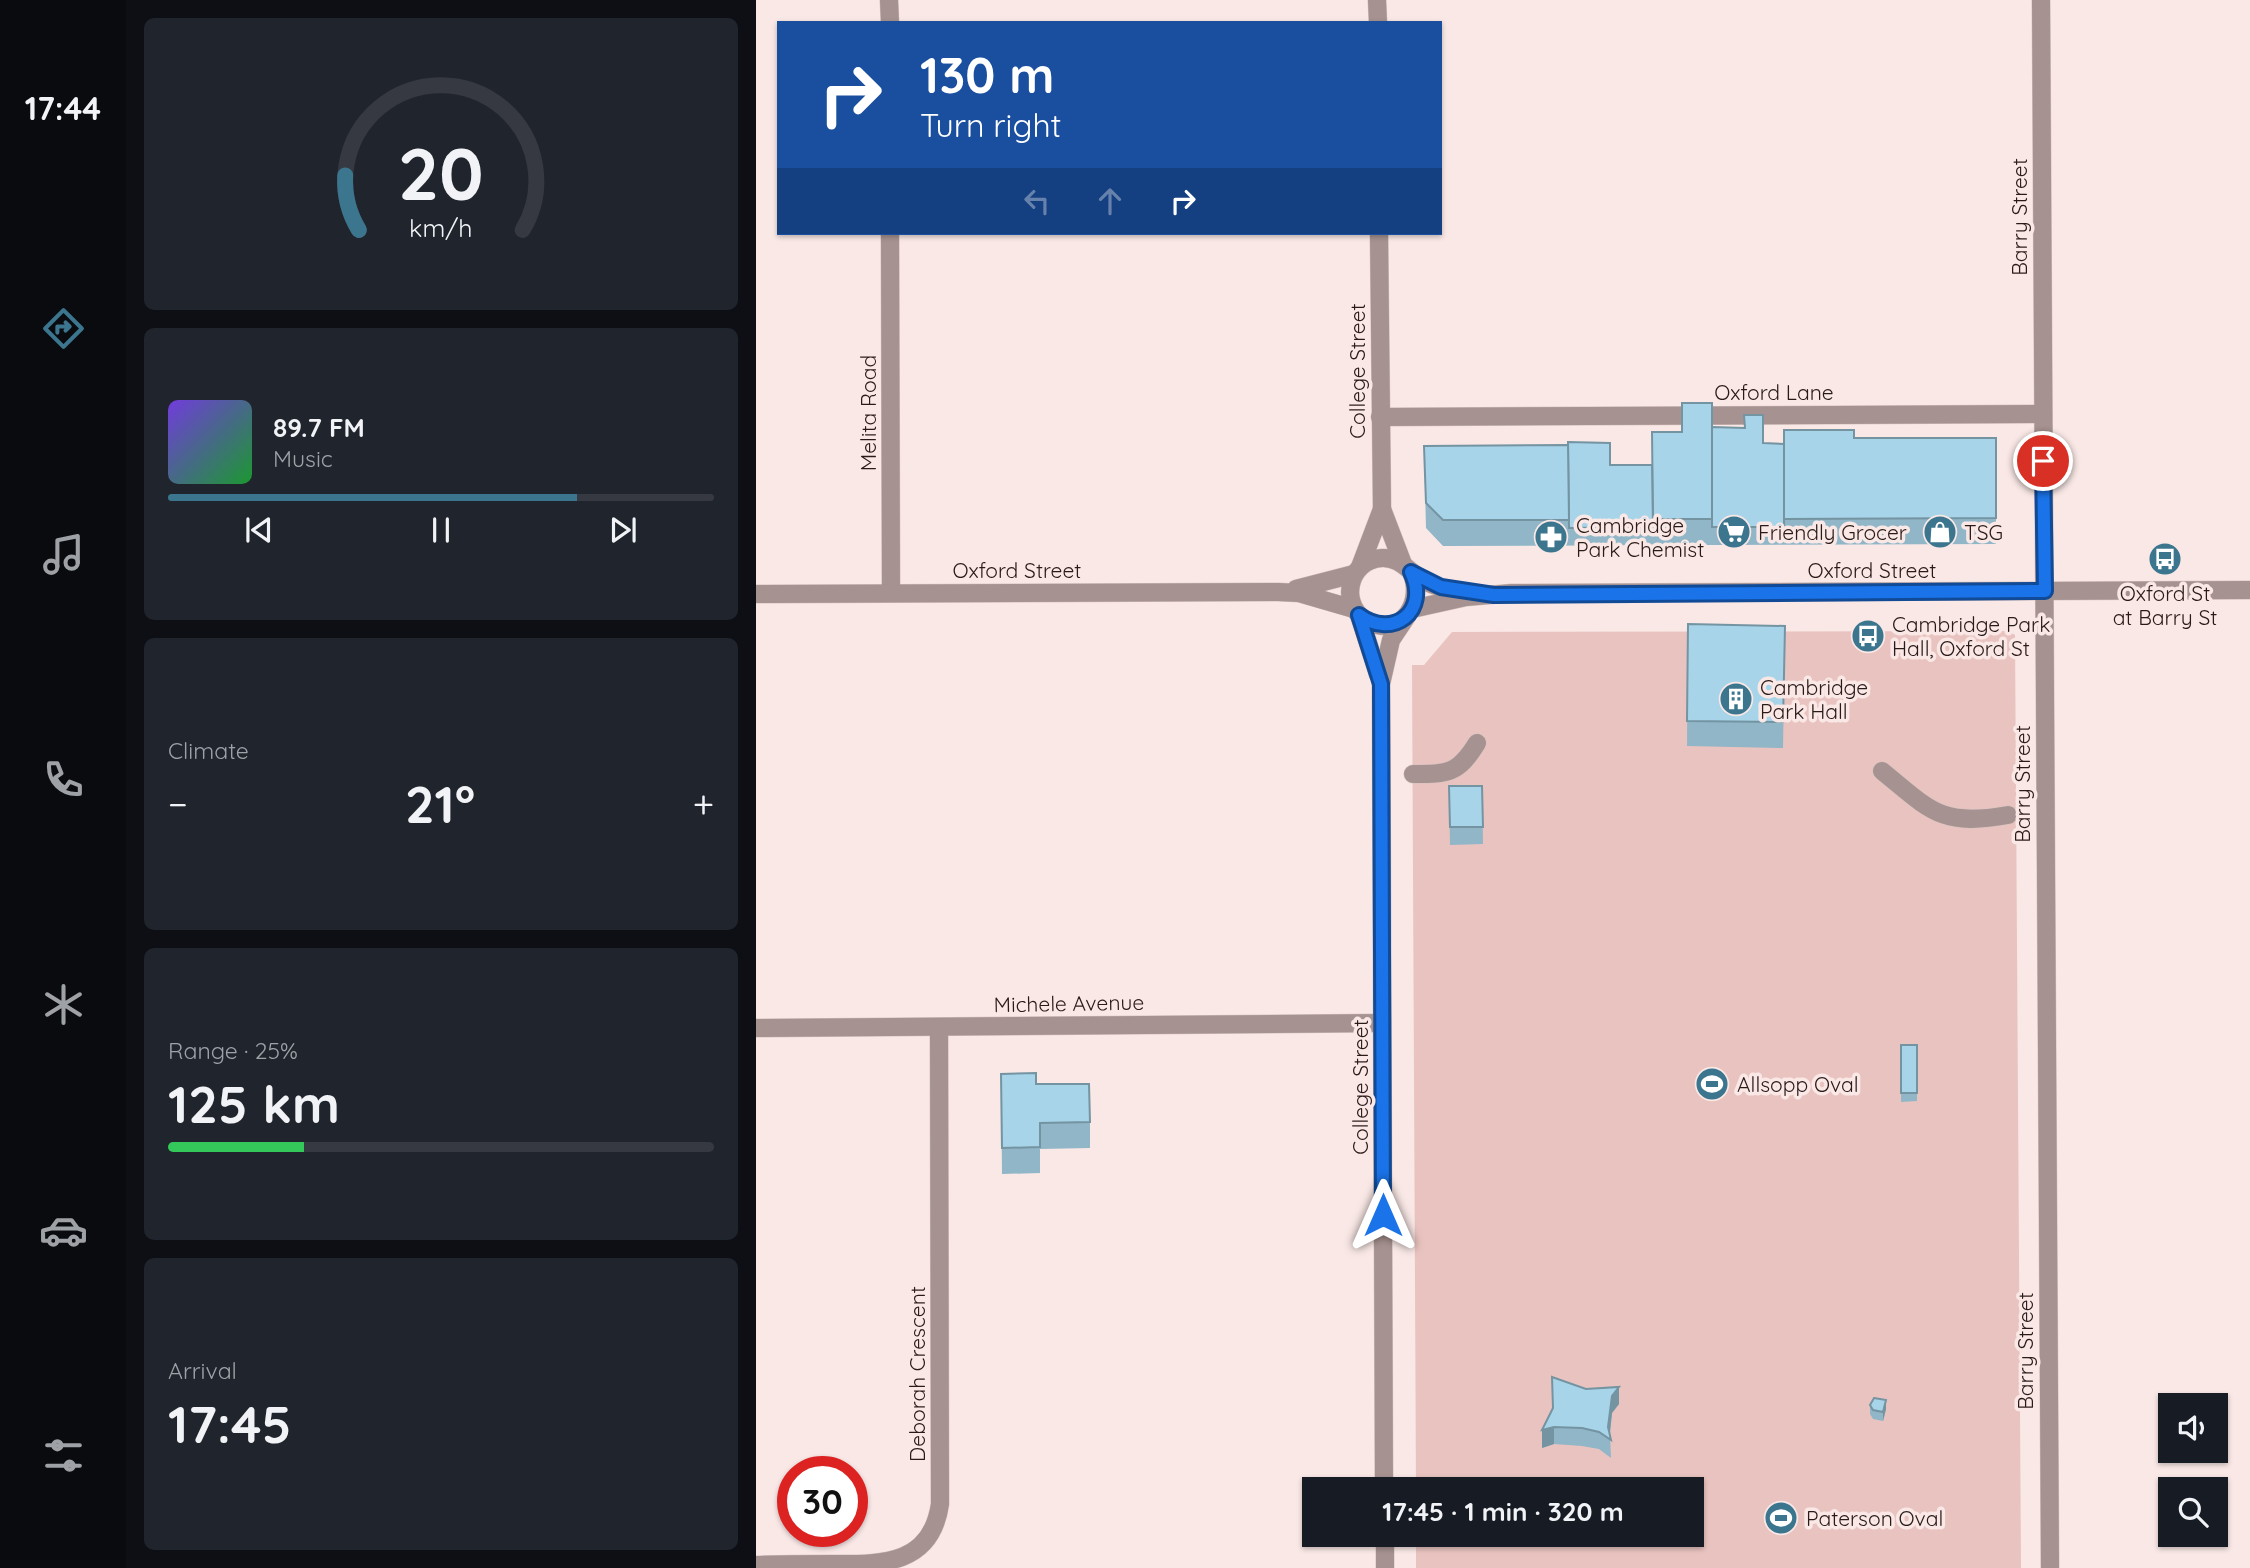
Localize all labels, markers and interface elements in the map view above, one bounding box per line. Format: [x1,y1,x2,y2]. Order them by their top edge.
text: 130 m [920,44,1054,105]
icon: right [805,49,896,140]
text: 17:44 [25,88,101,128]
text: Turn right [920,105,1061,145]
text: 20 [398,127,484,218]
street label: Barry Street [2006,158,2032,276]
icon: left [1018,182,1056,220]
icon: ahead [1091,182,1129,220]
icon: right [1164,182,1202,220]
text: km/h [409,212,473,243]
street label: College Street [1344,303,1370,439]
icon: directions [39,304,88,353]
street label: Melita Road [855,355,881,471]
street label: Oxford Lane [1714,379,1834,405]
text: 89.7 FM [273,411,365,444]
pin [2013,431,2073,491]
icon: arrive [2024,442,2062,480]
text: Music [273,444,333,473]
icon: previous [240,511,278,549]
icon: pause [422,511,460,549]
icon: next [604,511,642,549]
place label: Cambridge Park Chemist [1576,512,1704,562]
supermarket icon: Friendly Grocer [1715,513,1753,551]
shop icon: TSG [1921,513,1959,551]
pharmacy icon: Cambridge Park Chemist [1532,518,1570,556]
place label: Friendly Grocer [1758,519,1907,545]
place label: TSG [1964,519,2003,545]
icon: music [39,530,88,579]
bus stop icon: Oxford St at Barry St [2146,540,2184,578]
street label: Oxford Street [953,557,1081,583]
street label: Oxford Street [1808,557,1936,583]
place label: Oxford St at Barry St [2113,580,2217,630]
place label: Cambridge Park Hall, Oxford St [1892,611,2050,661]
bus stop icon: Cambridge Park Hall, Oxford St [1849,617,1887,655]
place label: Cambridge Park Hall [1760,674,1868,724]
building icon: Cambridge Park Hall [1717,680,1755,718]
street label: Barry Street [2009,725,2035,843]
text: Climate [168,736,249,765]
icon: phone [39,755,88,804]
text: 21° [405,771,475,836]
text: − [168,780,188,828]
text: + [693,780,714,828]
icon: climate [39,980,88,1029]
street label: Michele Avenue [993,989,1145,1017]
street label: College Street [1347,1019,1373,1155]
text: Range · 25% [168,1036,298,1065]
sports icon: Allsopp Oval [1693,1065,1731,1103]
text: 125 km [168,1071,340,1136]
place label: Allsopp Oval [1737,1071,1859,1097]
position arrow [1346,1178,1420,1252]
icon: car [39,1206,88,1255]
street label: Deborah Crescent [904,1286,930,1462]
street label: Barry Street [2012,1292,2038,1410]
text: Arrival [168,1356,237,1385]
text: 17:45 [168,1391,292,1456]
map controls [2158,1393,2228,1547]
button: sound [2158,1393,2228,1463]
icon: filters [39,1431,88,1480]
speed limit sign: 30 [777,1456,868,1547]
button: search [2158,1477,2228,1547]
text: 17:45 · 1 min · 320 m [1382,1495,1624,1528]
sports icon: Paterson Oval [1762,1499,1800,1537]
place label: Paterson Oval [1806,1505,1943,1531]

